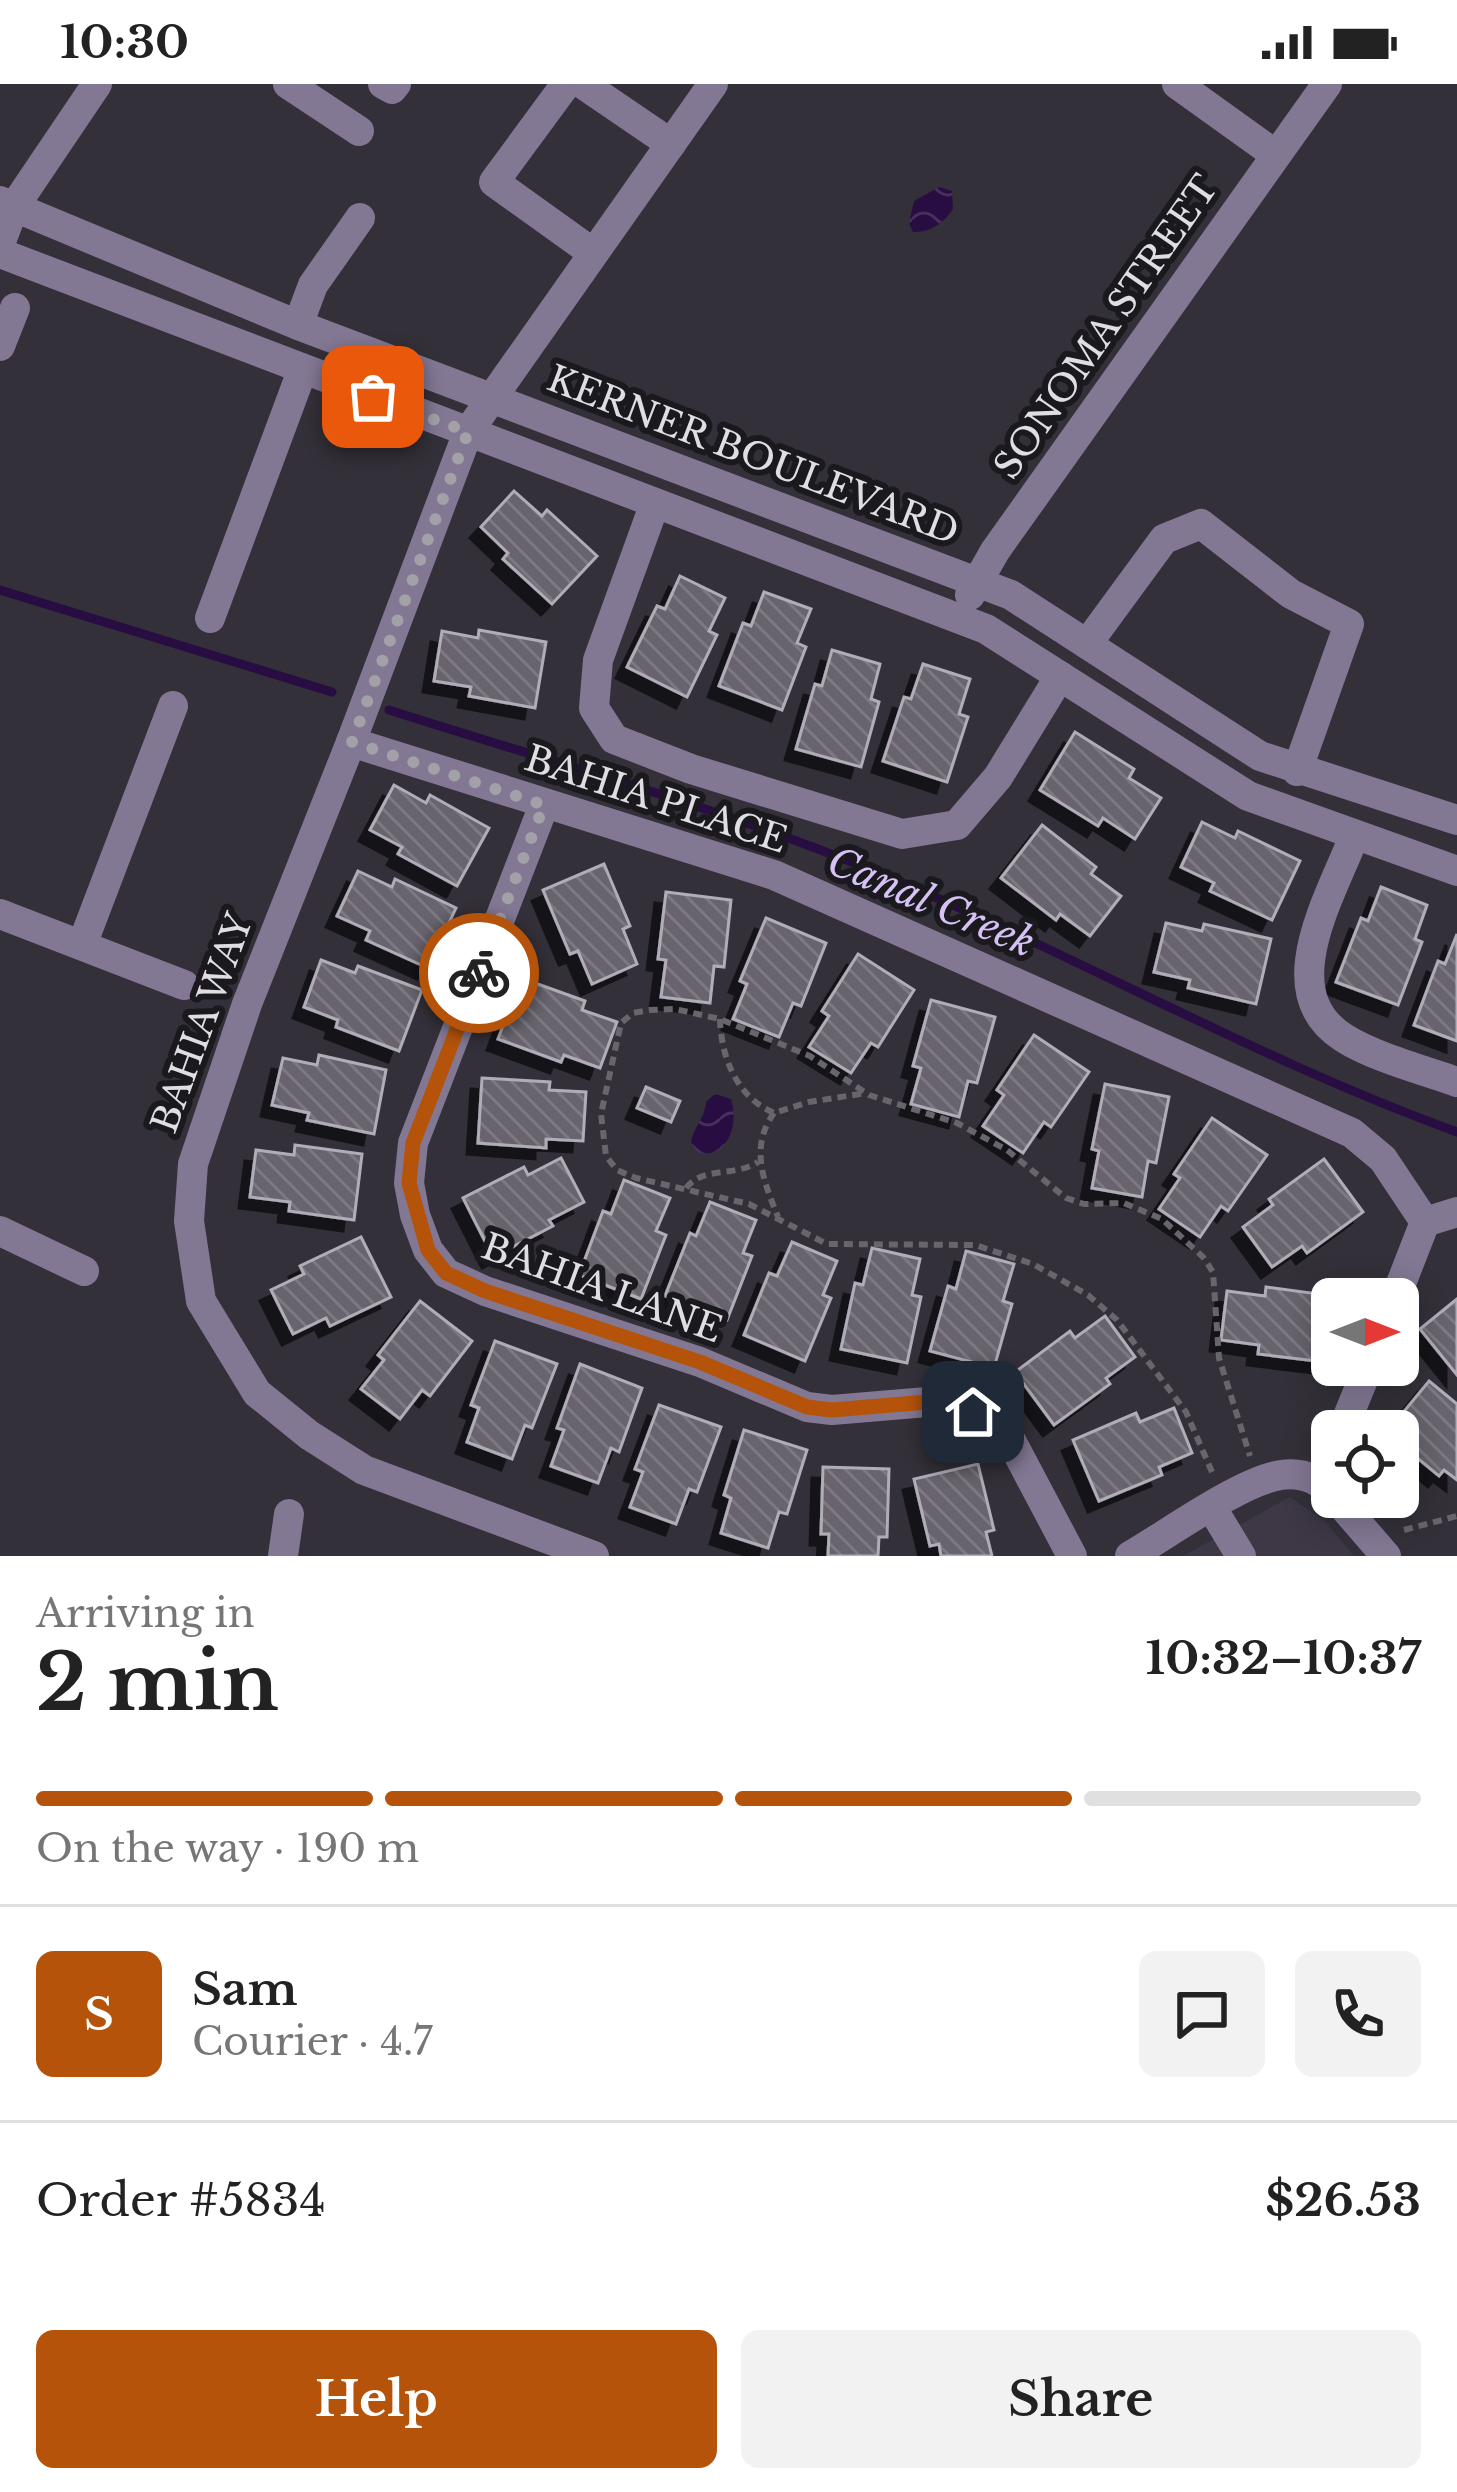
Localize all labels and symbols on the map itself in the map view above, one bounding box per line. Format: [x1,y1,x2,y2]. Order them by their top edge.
street label: SONOMA STREET [984,167,1228,487]
pin [322,346,424,448]
street label: KERNER BOULEVARD [541,356,965,554]
street label: BAHIA PLACE [519,735,793,863]
water label: Canal Creek [820,836,1042,968]
street label: BAHIA WAY [142,907,263,1139]
courier [419,913,539,1033]
street label: BAHIA LANE [476,1224,728,1352]
north arrow [1311,1278,1419,1386]
pin [922,1361,1024,1463]

